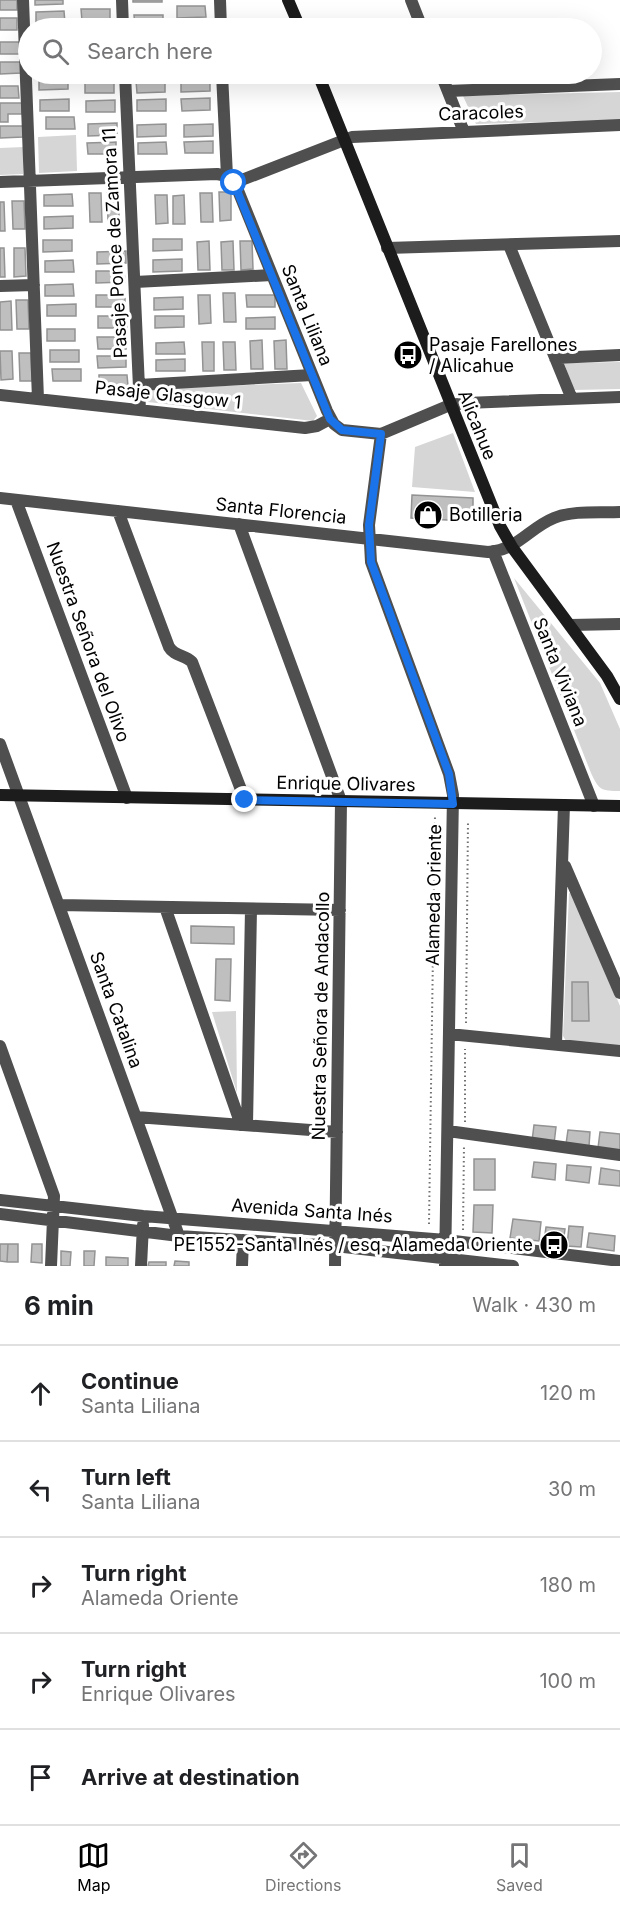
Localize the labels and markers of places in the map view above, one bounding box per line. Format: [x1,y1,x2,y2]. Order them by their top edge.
place label: Pasaje Farellones / Alicahue [429,334,578,376]
bus stop icon: Pasaje Farellones / Alicahue [392,339,424,371]
shop icon: Botilleria [412,499,444,531]
place label: Botilleria [449,504,523,525]
bus stop icon: PE1552-Santa Inés / esq. Alameda Oriente [538,1229,570,1261]
place label: PE1552-Santa Inés / esq. Alameda Oriente [174,1234,533,1255]

